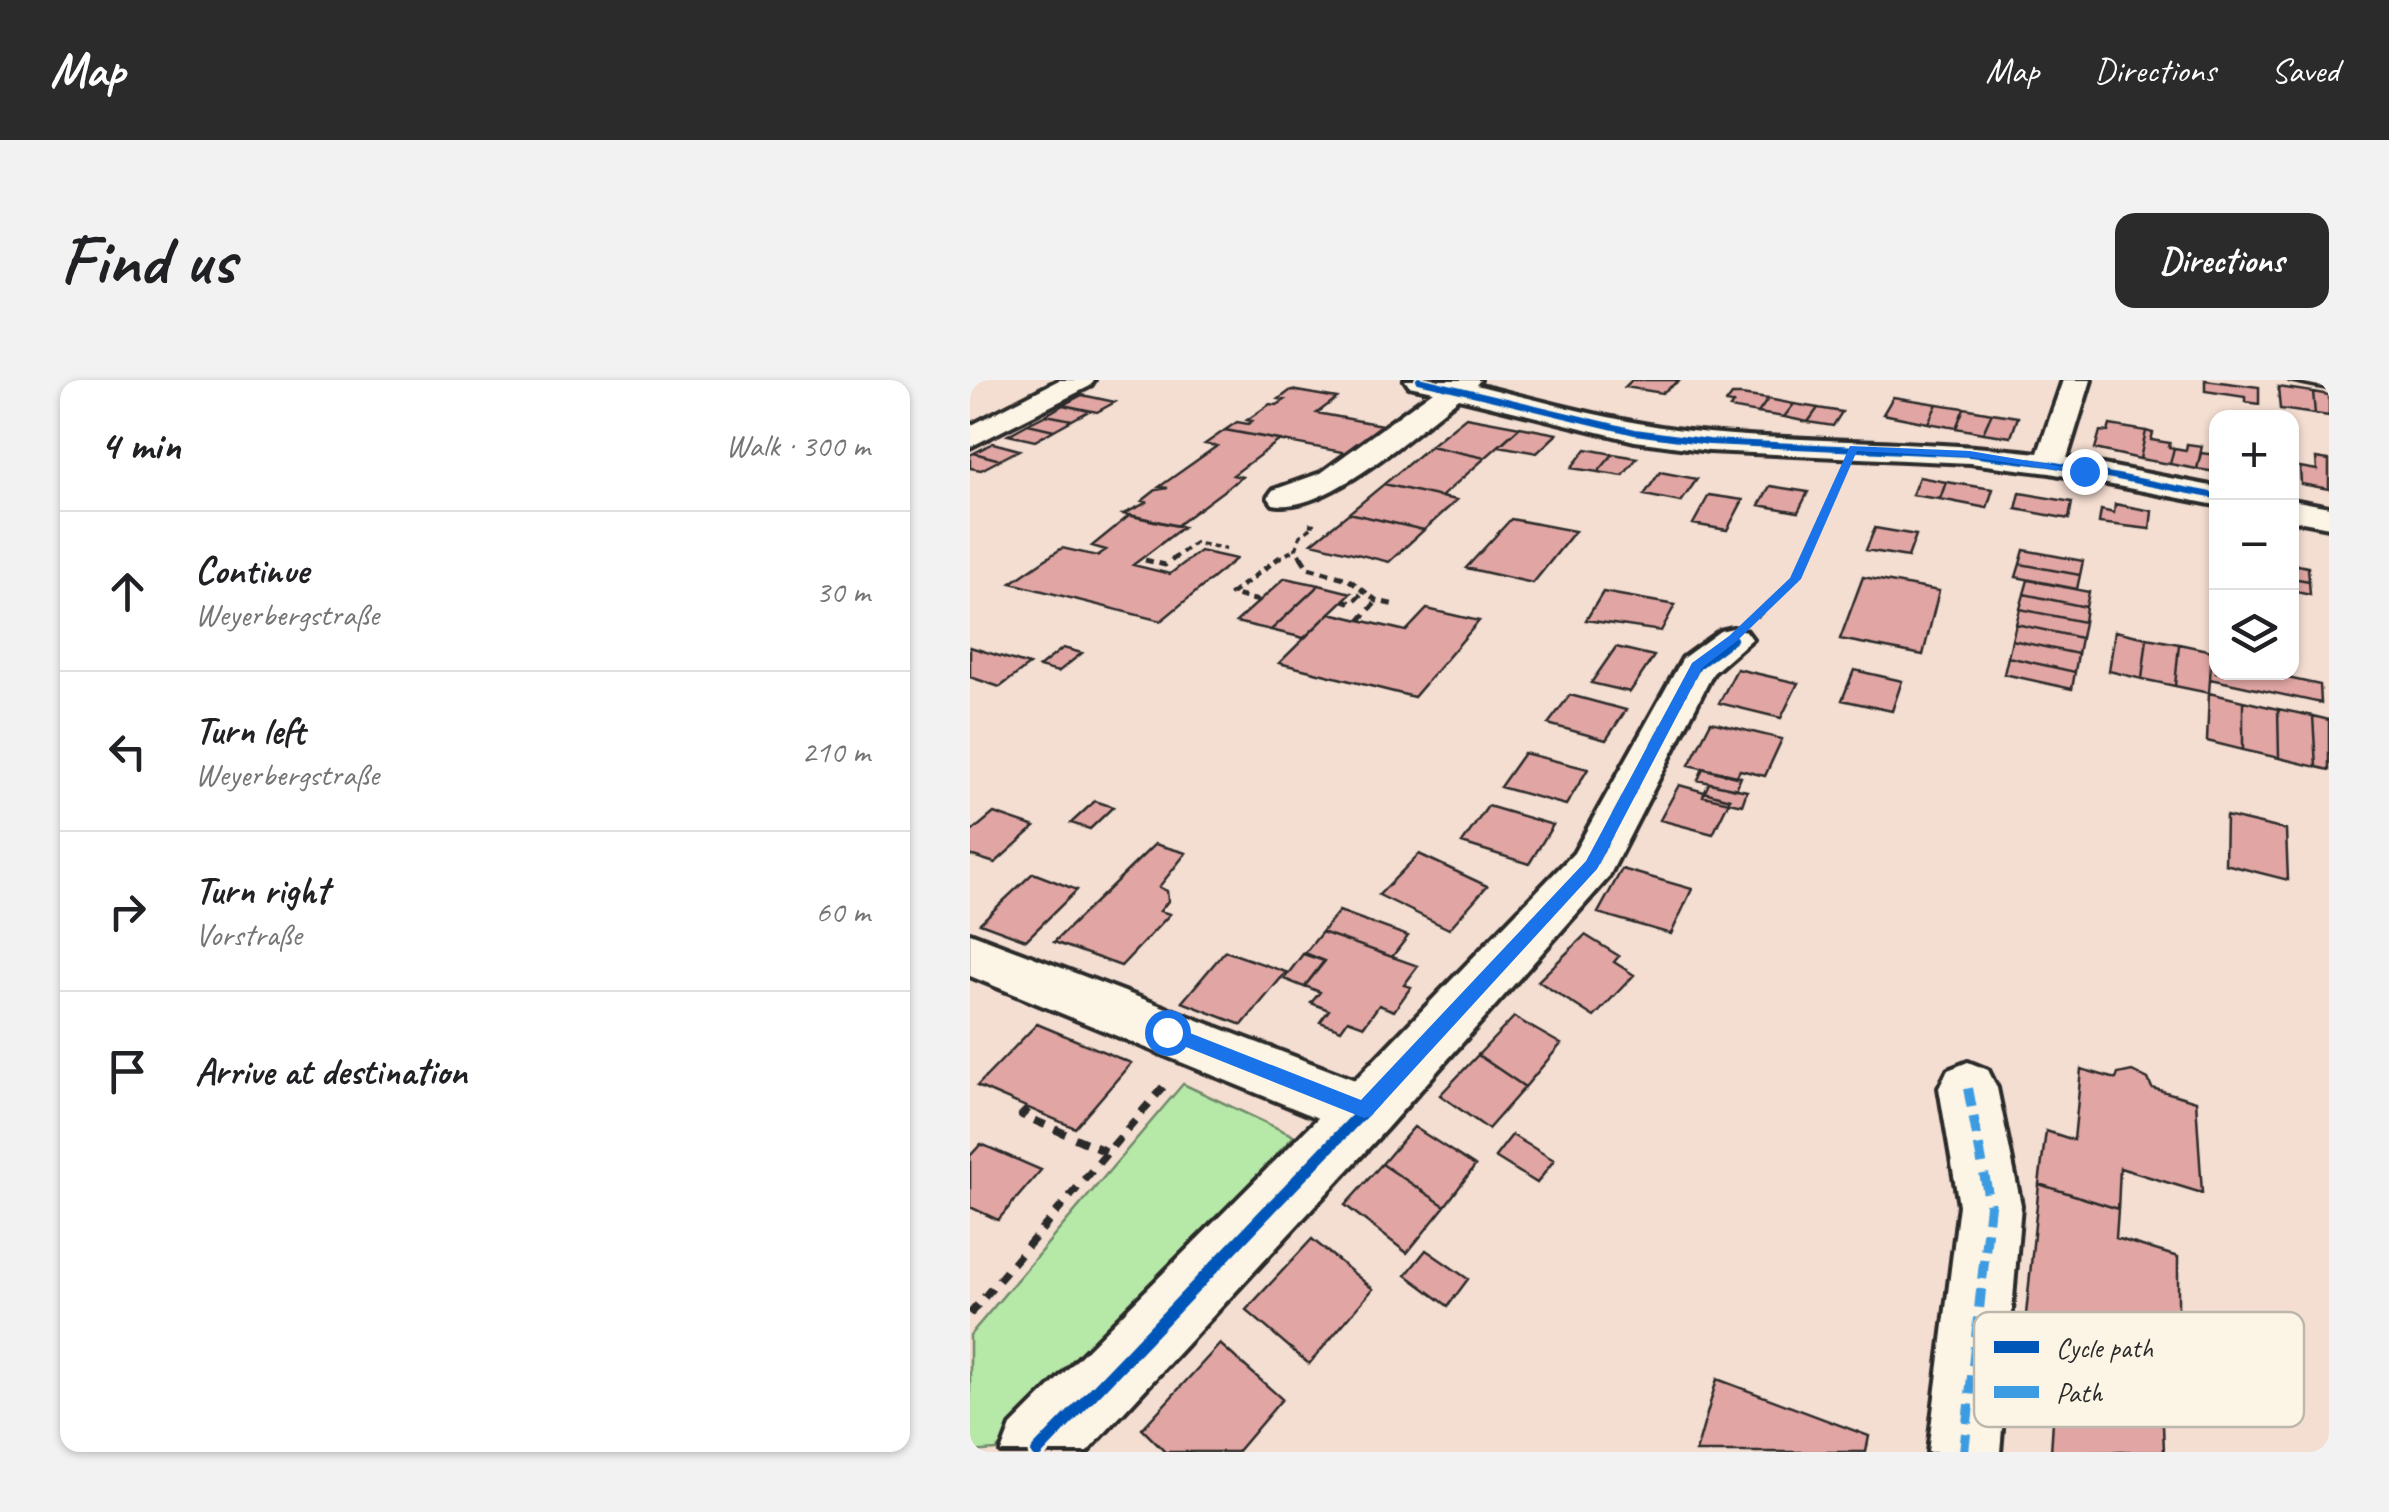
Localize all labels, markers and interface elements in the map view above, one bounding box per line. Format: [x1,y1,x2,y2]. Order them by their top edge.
text: Map [50,40,125,100]
text: Map [1986,48,2039,93]
text: Directions [2094,48,2216,93]
text: Saved [2271,48,2339,93]
button: Directions [2115,213,2329,308]
text: Find us [60,216,235,304]
map controls [2209,410,2299,680]
button: + [2209,410,2299,500]
text: 4 min [100,419,180,472]
text: Walk · 300 m [726,425,870,466]
route end [2062,449,2108,495]
button: − [2209,500,2299,590]
text: Continue [195,547,309,594]
icon: ahead [100,564,155,619]
text: 30 m [816,571,870,612]
button: layers [2209,590,2299,680]
text: Weyerbergstraße [195,594,379,635]
text: Turn left [195,707,305,754]
icon: left [100,724,155,779]
text: 210 m [801,731,870,772]
text: Weyerbergstraße [195,754,379,795]
text: Turn right [195,867,329,914]
icon: right [100,884,155,939]
text: 60 m [816,891,870,932]
text: Vorstraße [195,914,302,955]
route start [1145,1010,1191,1056]
icon: arrive [100,1044,155,1099]
text: Arrive at destination [195,1048,467,1095]
legend [1974,1312,2304,1427]
text: Cycle path [2056,1330,2153,1365]
text: Path [2056,1375,2103,1410]

